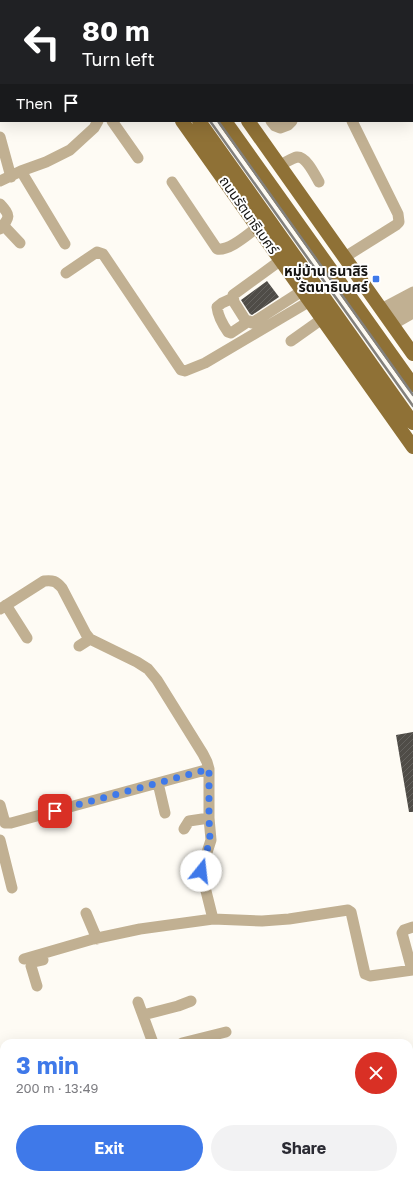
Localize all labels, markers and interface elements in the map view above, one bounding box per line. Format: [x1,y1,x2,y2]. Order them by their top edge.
text: 80 m [82,14,150,47]
icon: left [16,16,68,68]
text: Turn left [82,48,155,70]
icon: arrive [60,92,82,114]
text: Then [16,94,52,112]
street label: ถนนรัตนาธิเบศร์ [216,172,283,258]
place label: หมู่บ้าน ธนาสิริ รัตนาธิเบศร์ [284,262,368,295]
marker: หมู่บ้าน ธนาสิริ รัตนาธิเบศร์ [371,274,381,284]
pin [38,794,72,828]
icon: arrive [44,800,66,822]
position arrow [180,850,222,892]
text: 3 min [16,1050,79,1079]
button: close [355,1052,397,1094]
text: 200 m · 13:49 [16,1080,98,1096]
button: Exit [16,1125,203,1171]
button: Share [211,1125,397,1171]

